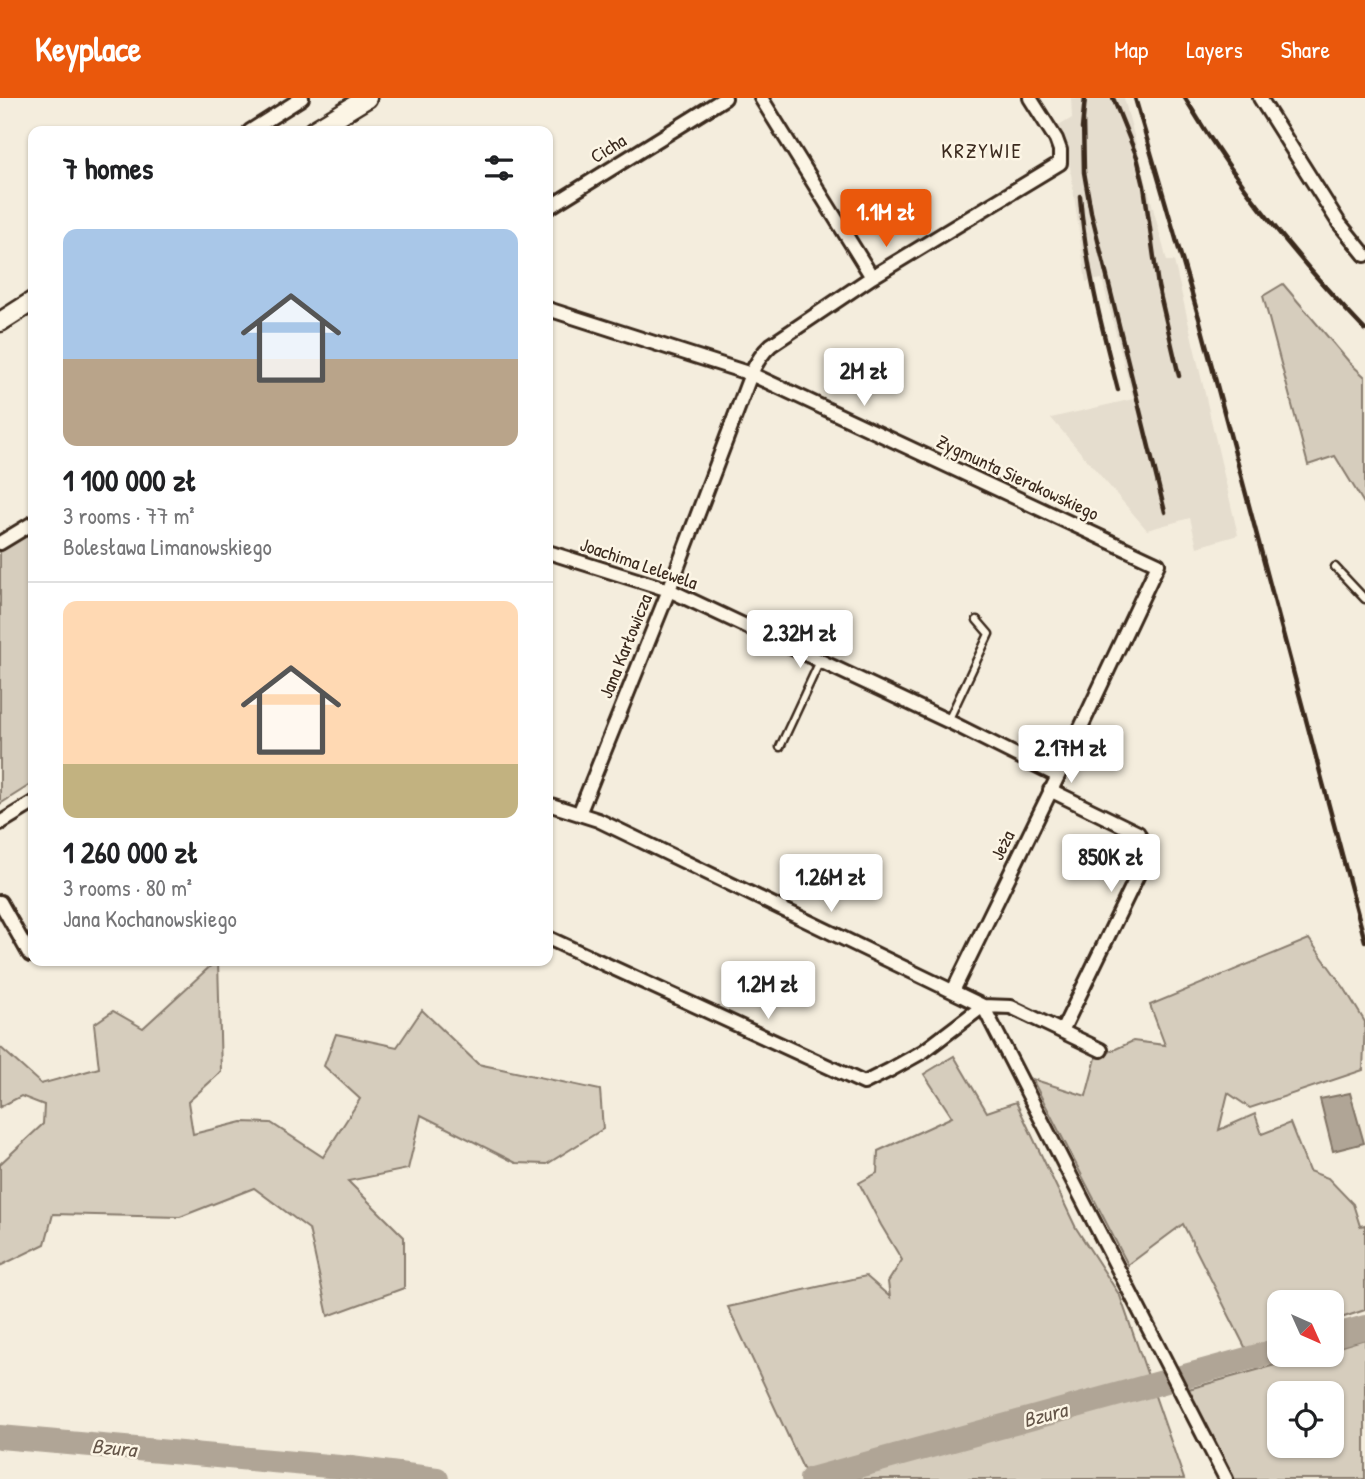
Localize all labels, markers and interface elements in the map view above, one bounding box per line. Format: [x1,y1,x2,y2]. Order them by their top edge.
text: Keyplace [35,27,141,71]
text: Map [1114,33,1148,65]
text: Layers [1186,33,1243,65]
text: Share [1281,33,1330,65]
street label: Cicha [585,127,631,169]
district label: KRZYWIE [941,136,1023,165]
text: 7 homes [63,148,153,188]
icon: filters [480,149,518,187]
pin: 1.1M zł [821,190,951,249]
text: 1.1M zł [856,196,916,227]
icon: home [228,275,354,401]
pin: 2M zł [815,348,913,408]
text: 2M zł [840,355,888,386]
street label: Zygmunta Sierakowskiego [933,428,1104,526]
text: 1 100 000 zł [63,460,197,500]
text: 3 rooms · 77 m² [63,500,195,531]
text: Bolesława Limanowskiego [63,531,272,562]
street label: Joachima Lelewela [577,531,702,595]
street label: Jana Karłowicza [592,589,658,702]
pin: 2.32M zł [728,610,872,670]
text: 2.32M zł [763,617,837,648]
icon: home [228,647,354,773]
pin: 2.17M zł [999,726,1143,785]
text: 2.17M zł [1035,732,1107,763]
street label: Jeża [984,825,1021,864]
text: 1 260 000 zł [63,832,199,872]
pin: 850K zł [1046,834,1176,894]
text: 850K zł [1078,841,1144,872]
pin: 1.26M zł [759,854,903,914]
text: 1.26M zł [796,861,866,892]
text: 3 rooms · 80 m² [63,872,192,903]
text: Jana Kochanowskiego [63,903,237,934]
pin: 1.2M zł [703,962,833,1021]
text: 1.2M zł [737,968,799,999]
north arrow [1267,1290,1344,1367]
map controls [1267,1290,1344,1458]
button: locate [1267,1381,1344,1458]
water label: Bzura [1020,1394,1073,1434]
water label: Bzura [91,1431,140,1464]

